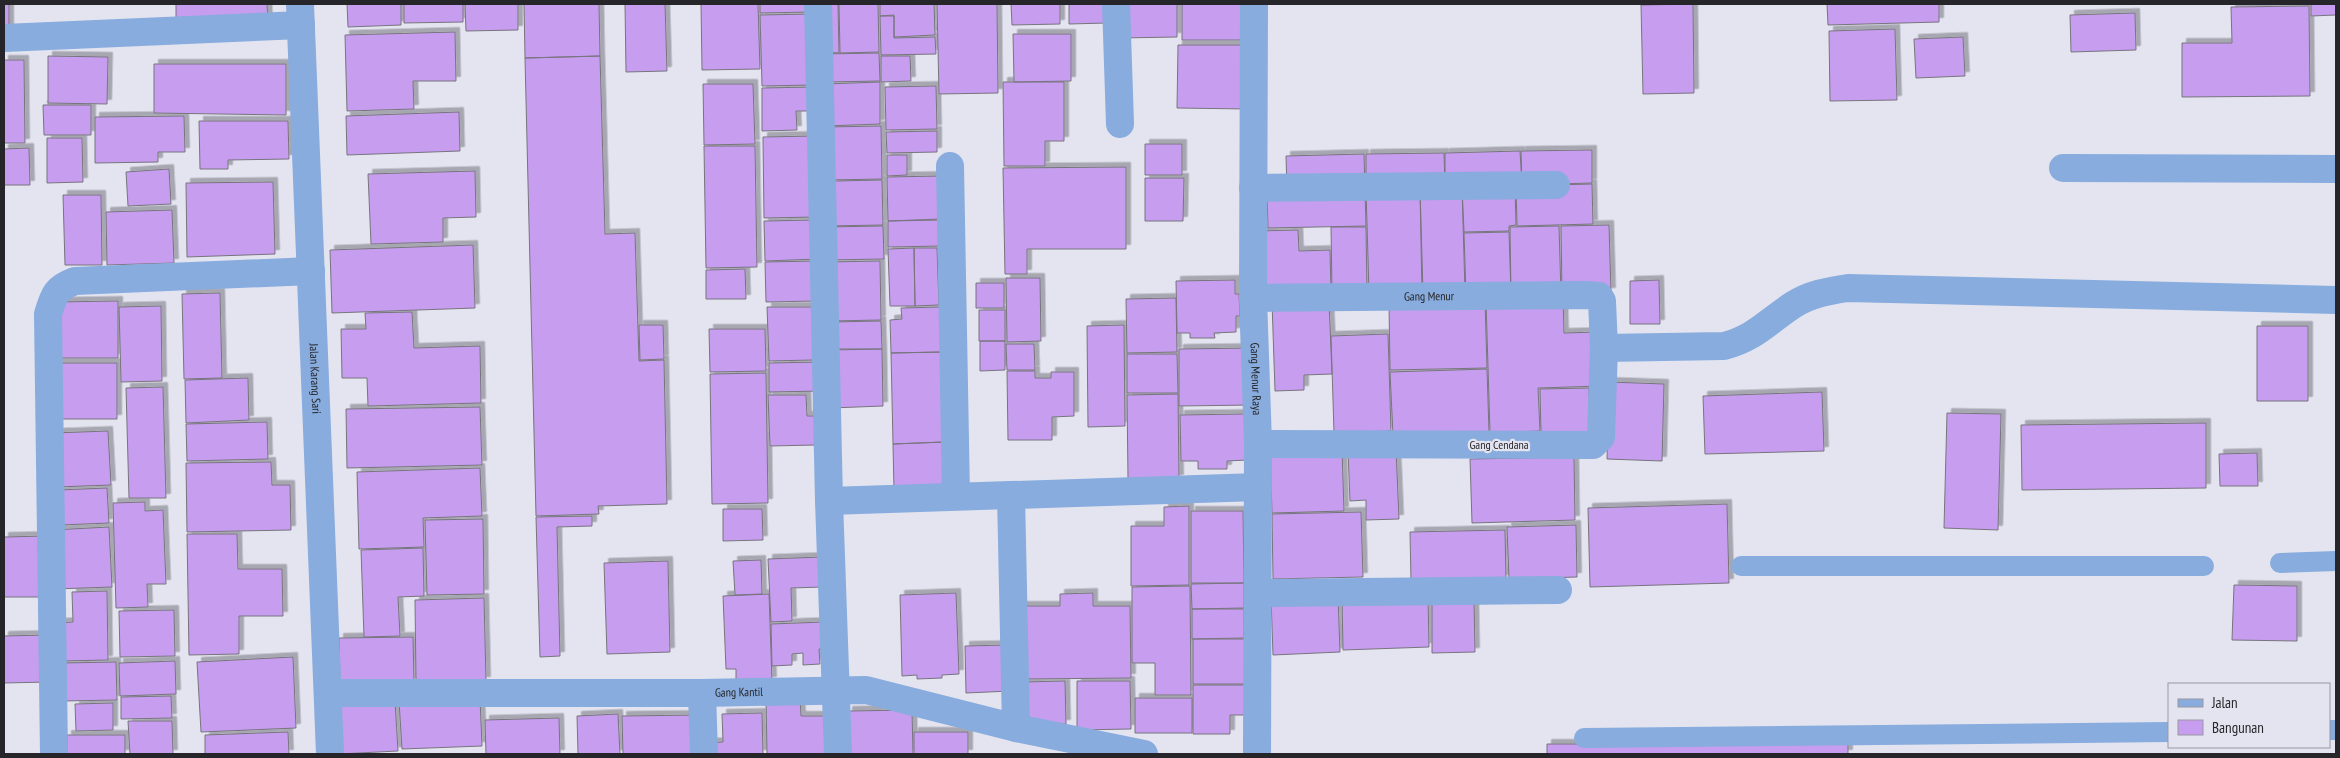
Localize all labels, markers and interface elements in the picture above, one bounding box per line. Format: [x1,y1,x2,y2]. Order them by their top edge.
street label: Gang Menur [1404,288,1455,304]
street label: Jalan Karang Sari [307,342,324,414]
street label: Gang Menur Raya [1248,342,1265,416]
street label: Gang Cendana [1469,437,1529,452]
legend [2168,683,2330,748]
street label: Gang Kantil [715,684,763,700]
text: Jalan [2211,693,2238,712]
text: Bangunan [2212,718,2264,737]

